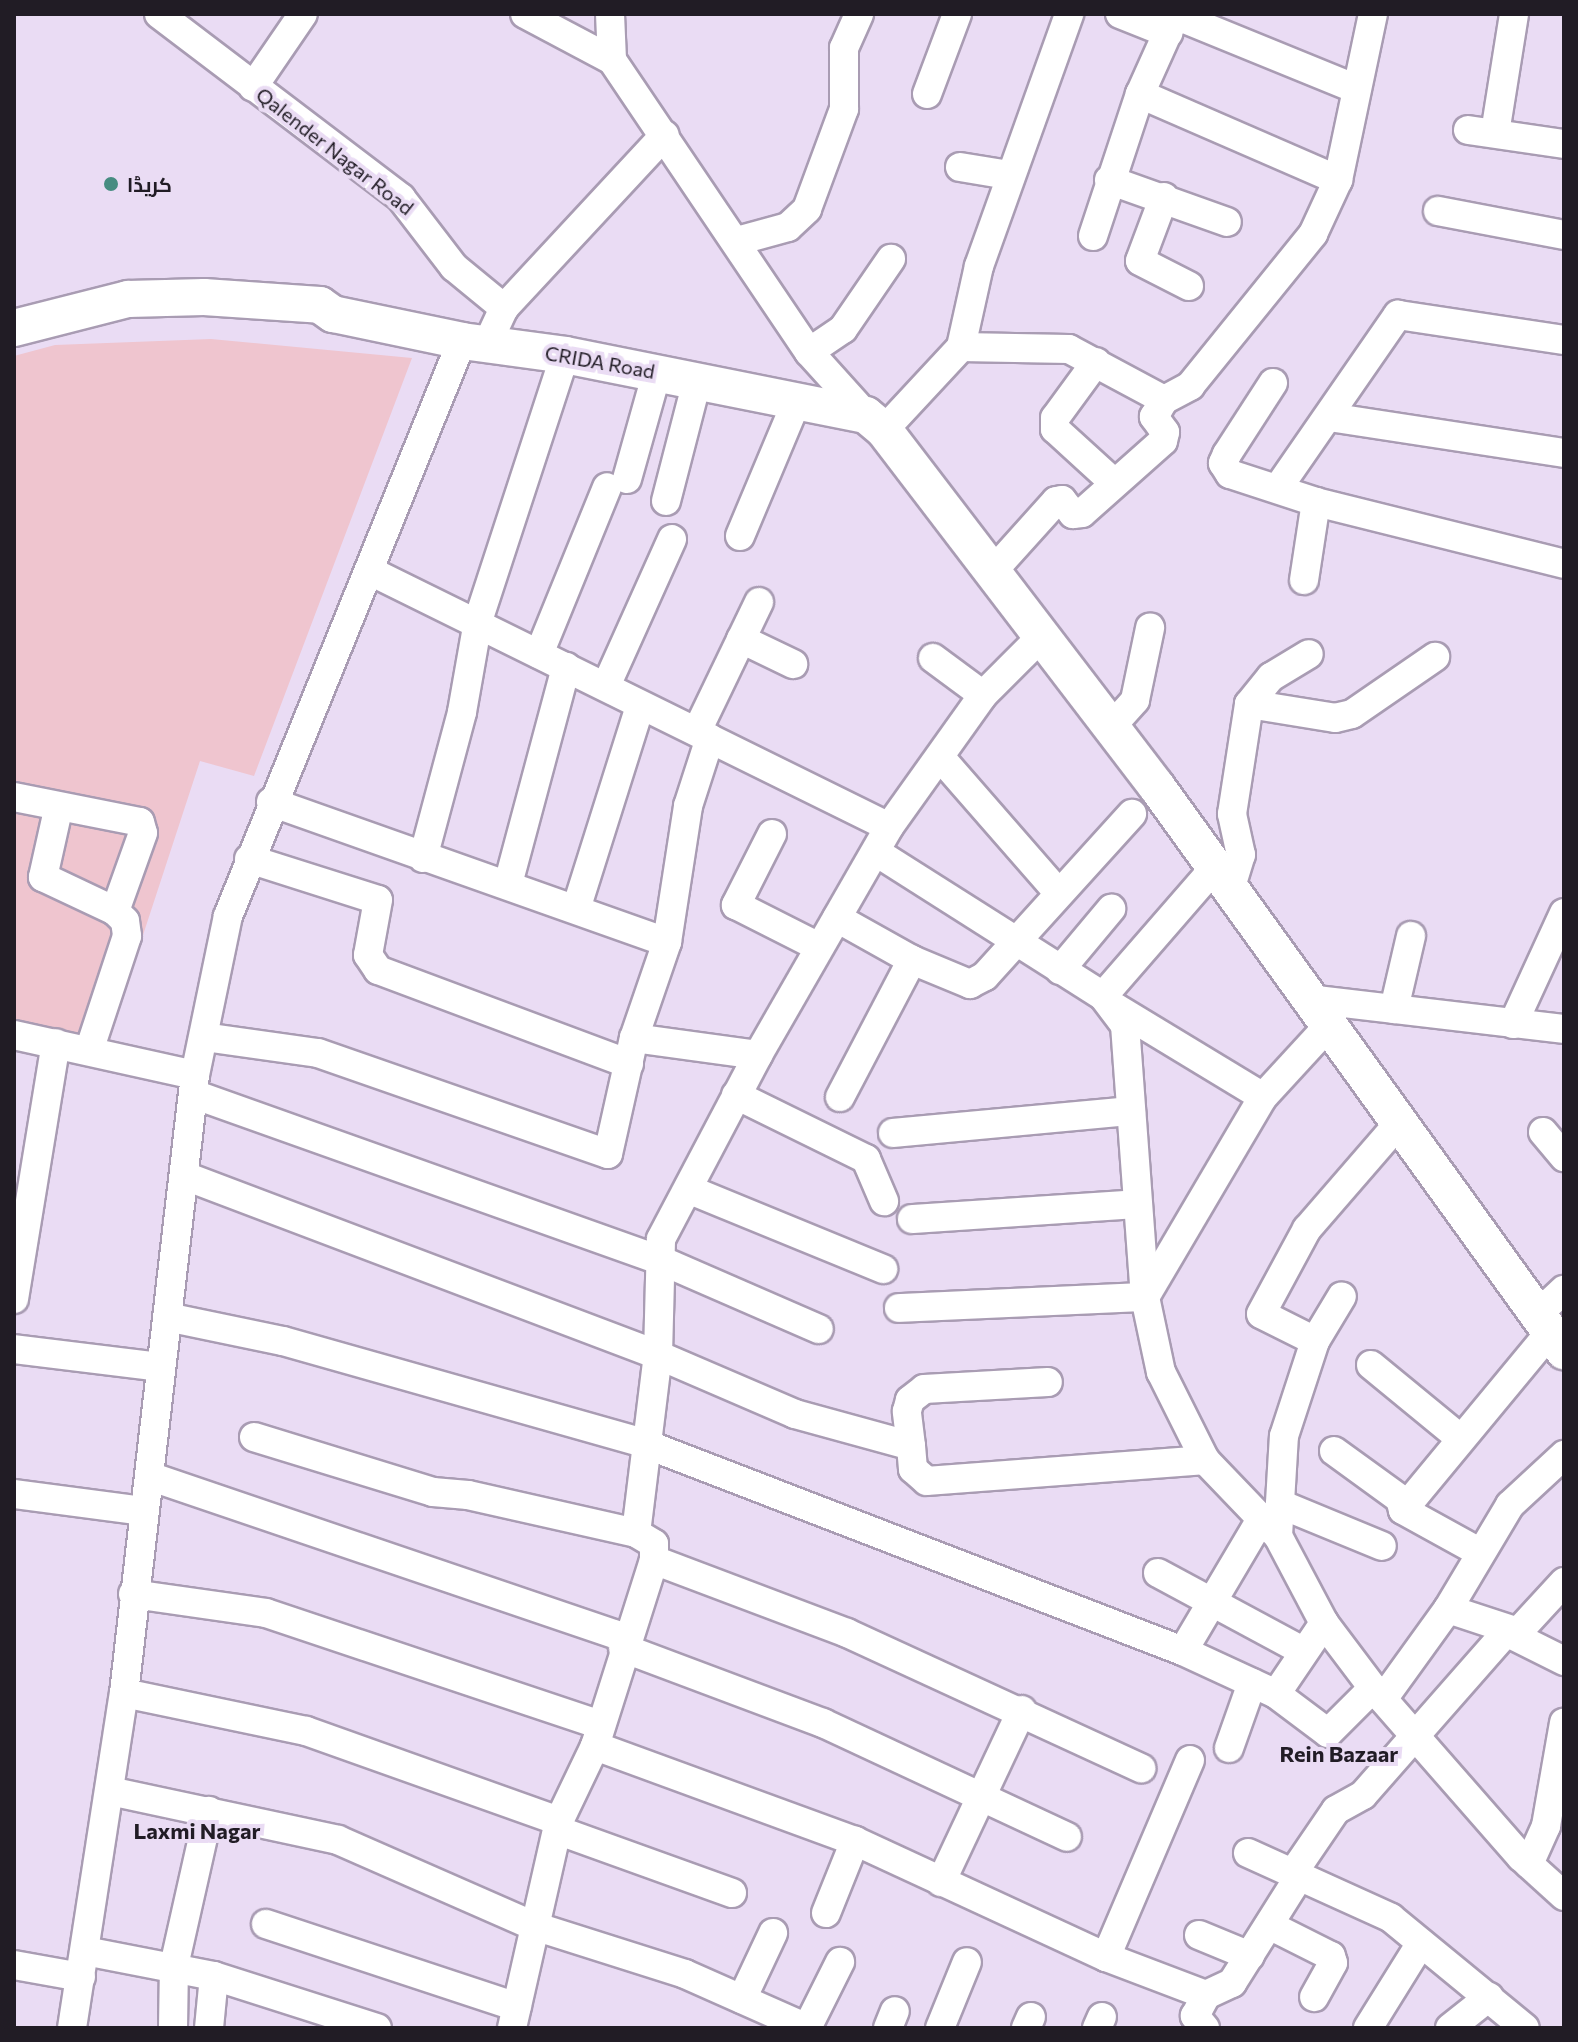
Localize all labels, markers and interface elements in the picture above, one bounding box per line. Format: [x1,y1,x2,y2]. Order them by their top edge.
street label: Qalender Nagar Road [252,82,418,220]
place label: کریڈا [127,172,172,196]
marker: کریڈا [102,175,120,193]
street label: CRIDA Road [543,341,657,383]
district label: Rein Bazaar [1280,1741,1398,1767]
district label: Laxmi Nagar [133,1818,261,1844]

